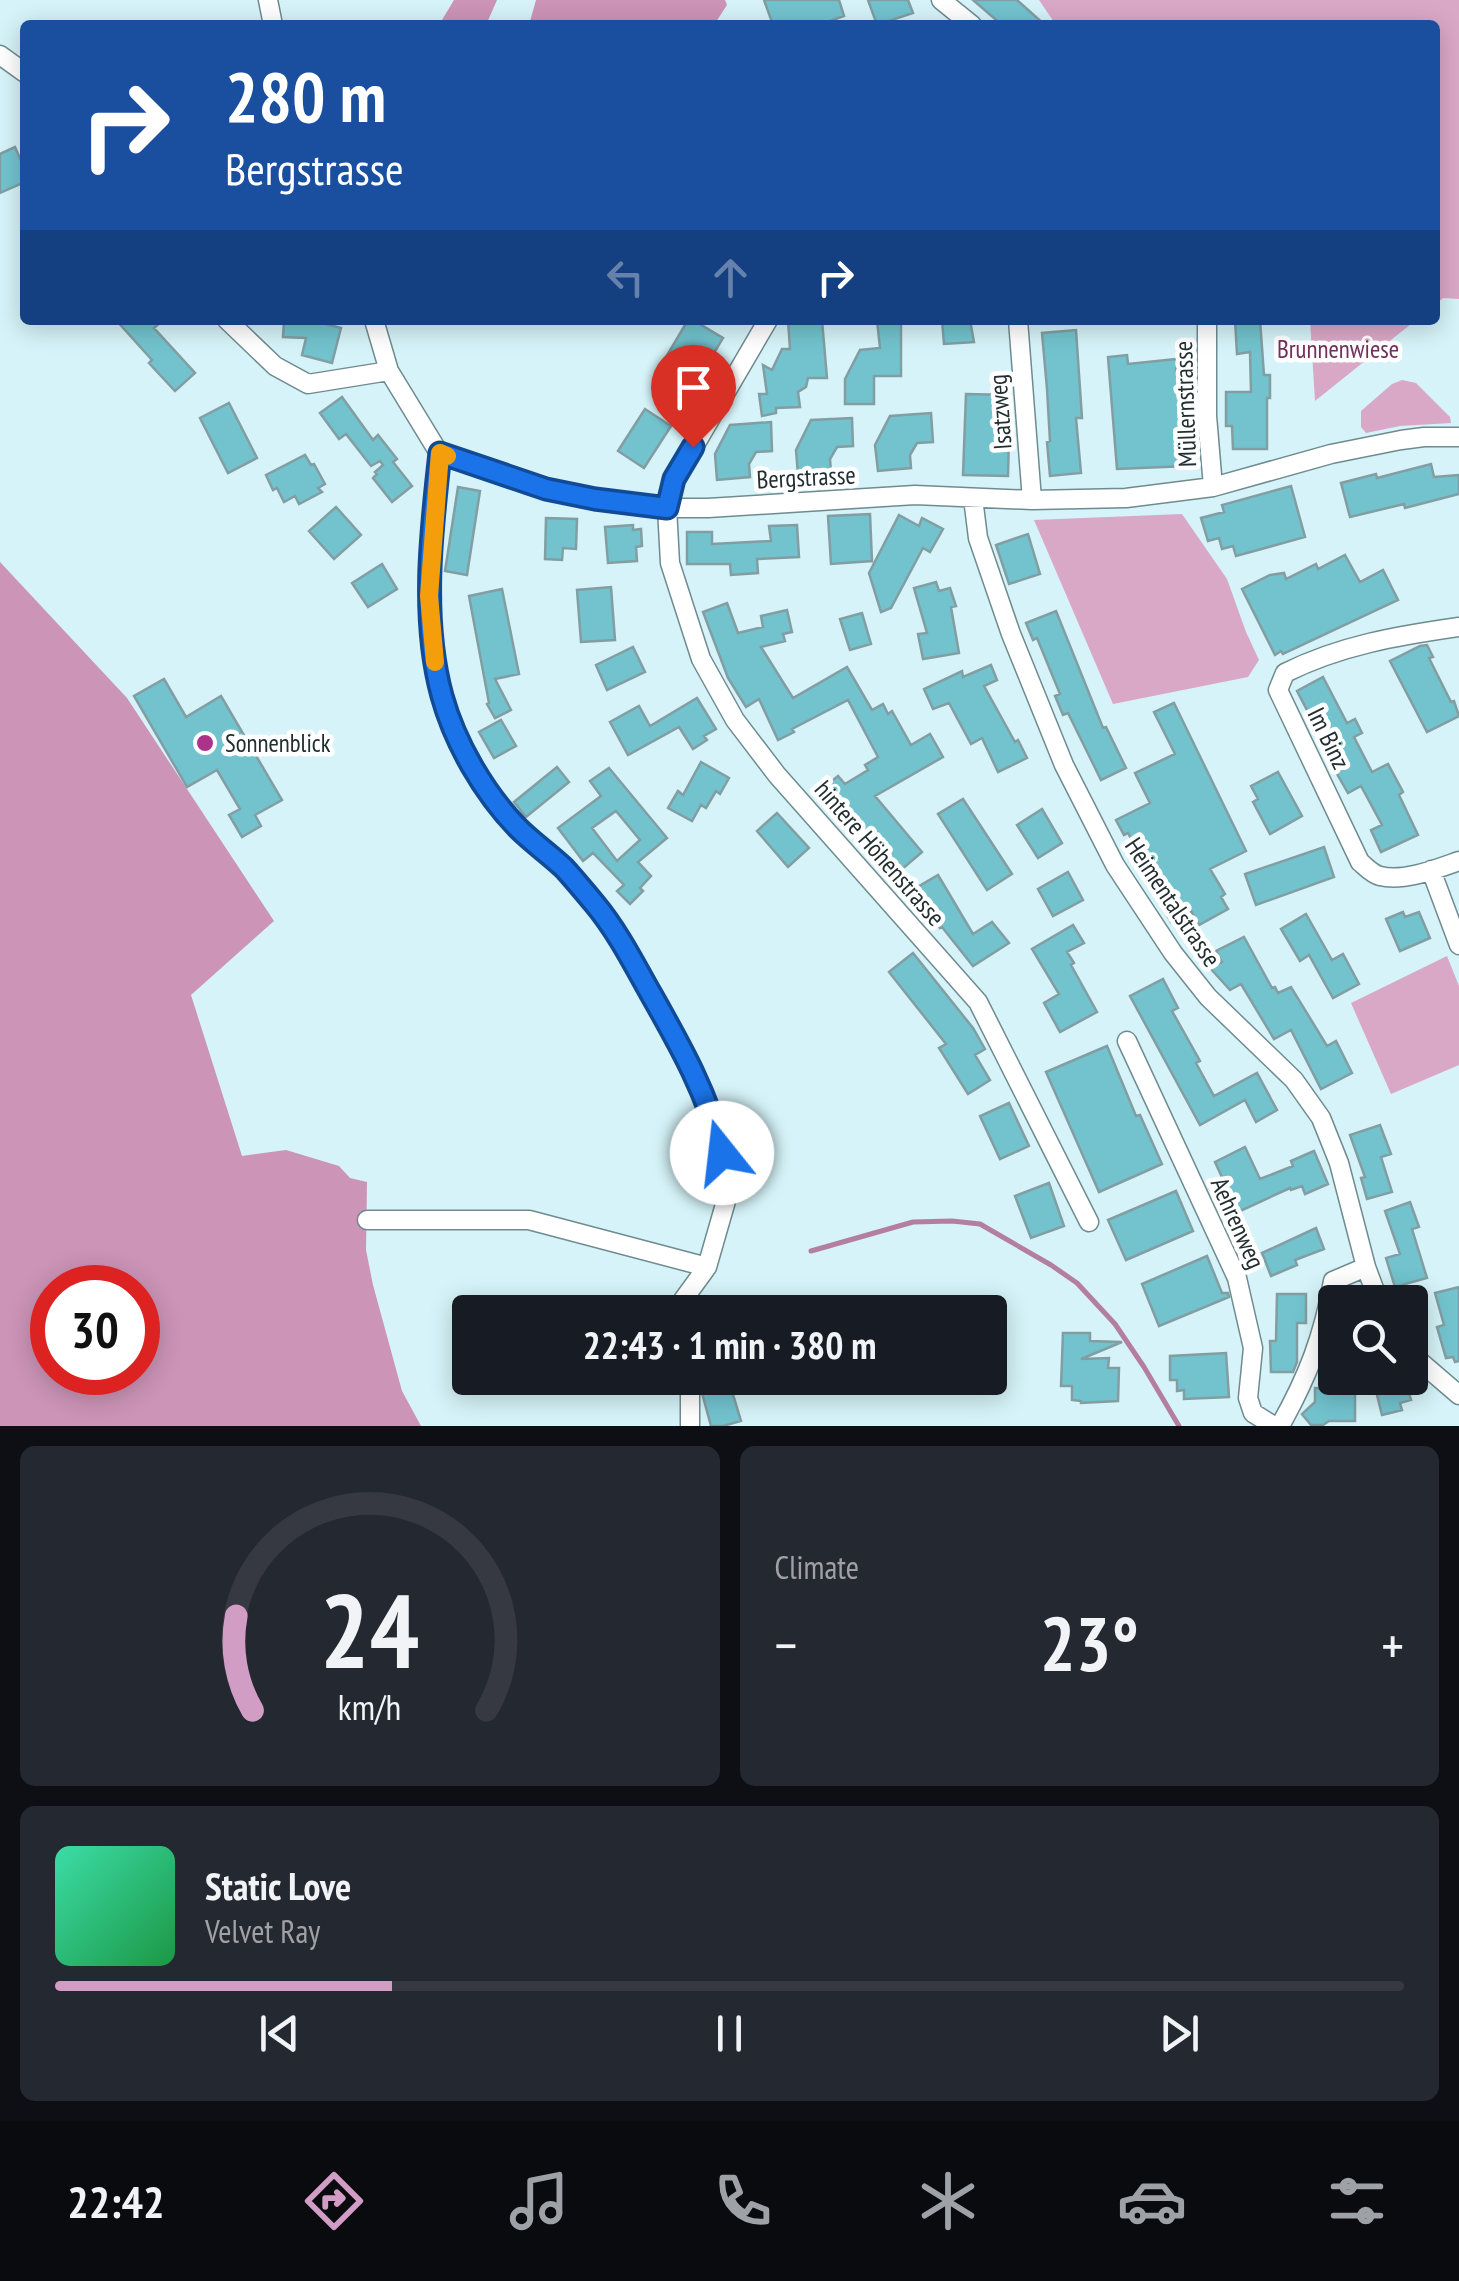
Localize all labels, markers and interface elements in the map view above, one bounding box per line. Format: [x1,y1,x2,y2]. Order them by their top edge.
text: 280 m [225,51,386,141]
icon: right [60,60,190,190]
text: Bergstrasse [225,139,403,197]
icon: left [598,250,653,305]
icon: ahead [703,250,758,305]
icon: right [808,250,863,305]
park label: Brunnenwiese [1277,333,1399,365]
street label: Müllernstrasse [1167,340,1203,468]
pin [651,345,736,448]
icon: arrive [666,360,721,415]
street label: Isatzweg [981,373,1019,451]
street label: Bergstrasse [756,458,856,496]
street label: Im Binz [1300,702,1358,774]
place label: Sonnenblick [225,727,331,759]
marker: Sonnenblick [194,732,216,754]
street label: hintere Höhenstrasse [808,774,952,932]
street label: Heimentalstrasse [1118,831,1228,973]
position arrow [670,1101,774,1205]
street label: Aehrenweg [1204,1172,1272,1274]
speed limit sign: 30 [30,1265,160,1395]
map controls [1318,1285,1428,1395]
button: search [1318,1285,1428,1395]
text: 22:43 · 1 min · 380 m [583,1320,876,1369]
text: Climate [775,1546,859,1588]
text: 24 [320,1562,419,1697]
text: 23° [1040,1595,1139,1692]
text: − [775,1609,797,1680]
text: + [1381,1609,1404,1680]
text: km/h [338,1684,401,1730]
text: Static Love [205,1861,351,1910]
text: Velvet Ray [205,1910,320,1952]
icon: previous [252,2006,307,2061]
icon: pause [702,2006,757,2061]
icon: next [1152,2006,1207,2061]
icon: directions [299,2166,369,2236]
icon: music [504,2166,574,2236]
icon: phone [708,2166,778,2236]
icon: climate [913,2166,983,2236]
icon: car [1117,2166,1187,2236]
icon: filters [1322,2166,1392,2236]
text: 22:42 [67,2172,165,2230]

